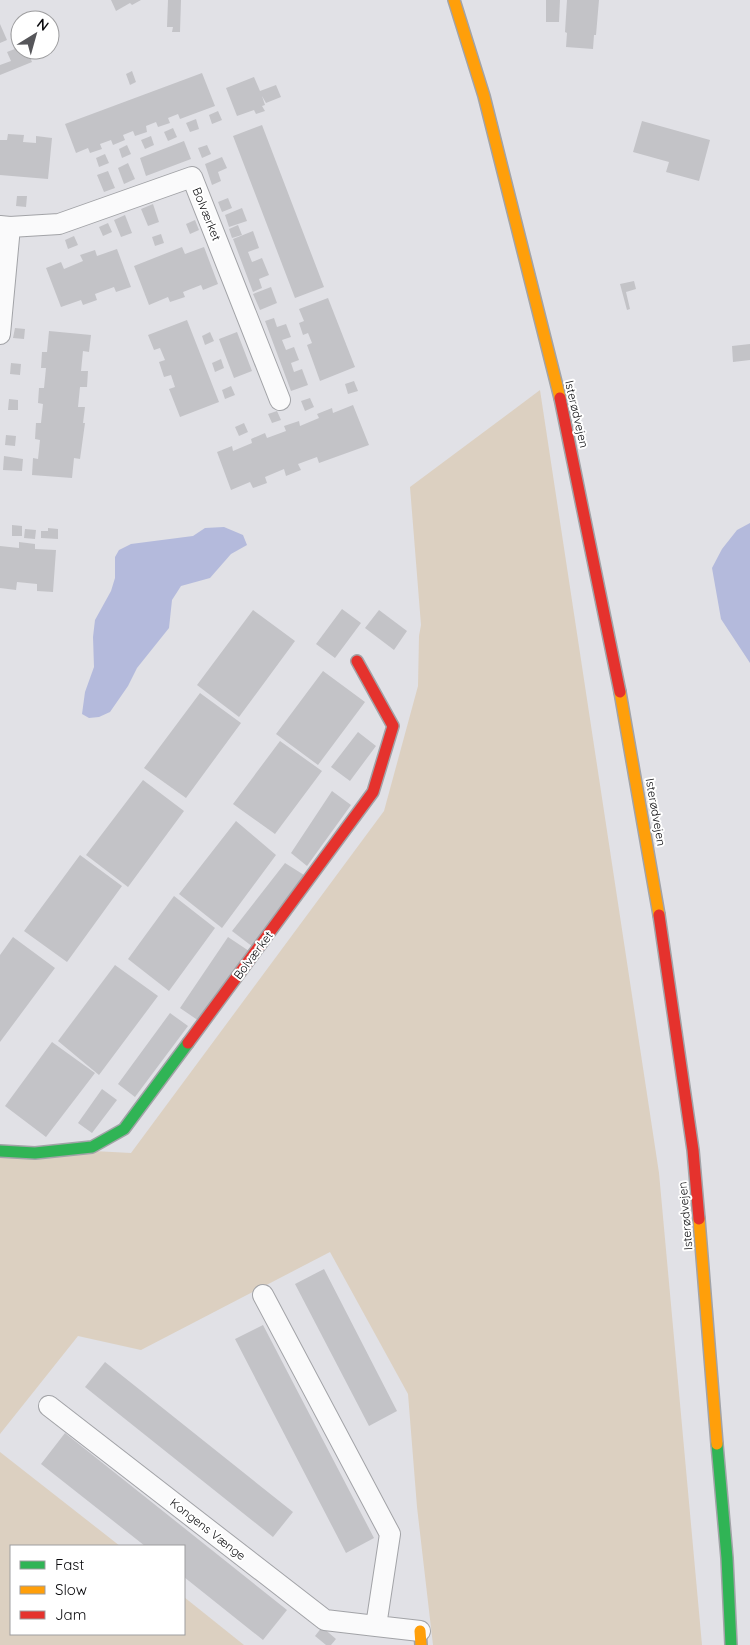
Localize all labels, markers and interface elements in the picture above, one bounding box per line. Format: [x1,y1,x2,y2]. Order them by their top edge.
north arrow [10,10,60,60]
text: N [33,14,52,35]
street label: Bolværket [189,185,225,243]
street label: Isterødvejen [562,379,592,449]
street label: Isterødvejen [643,777,669,847]
street label: Bolværket [230,928,276,982]
street label: Isterødvejen [675,1181,695,1251]
street label: Kongens Vænge [167,1495,249,1563]
legend [10,1545,185,1635]
text: Fast [55,1555,84,1574]
text: Slow [55,1580,87,1599]
text: Jam [55,1605,86,1624]

